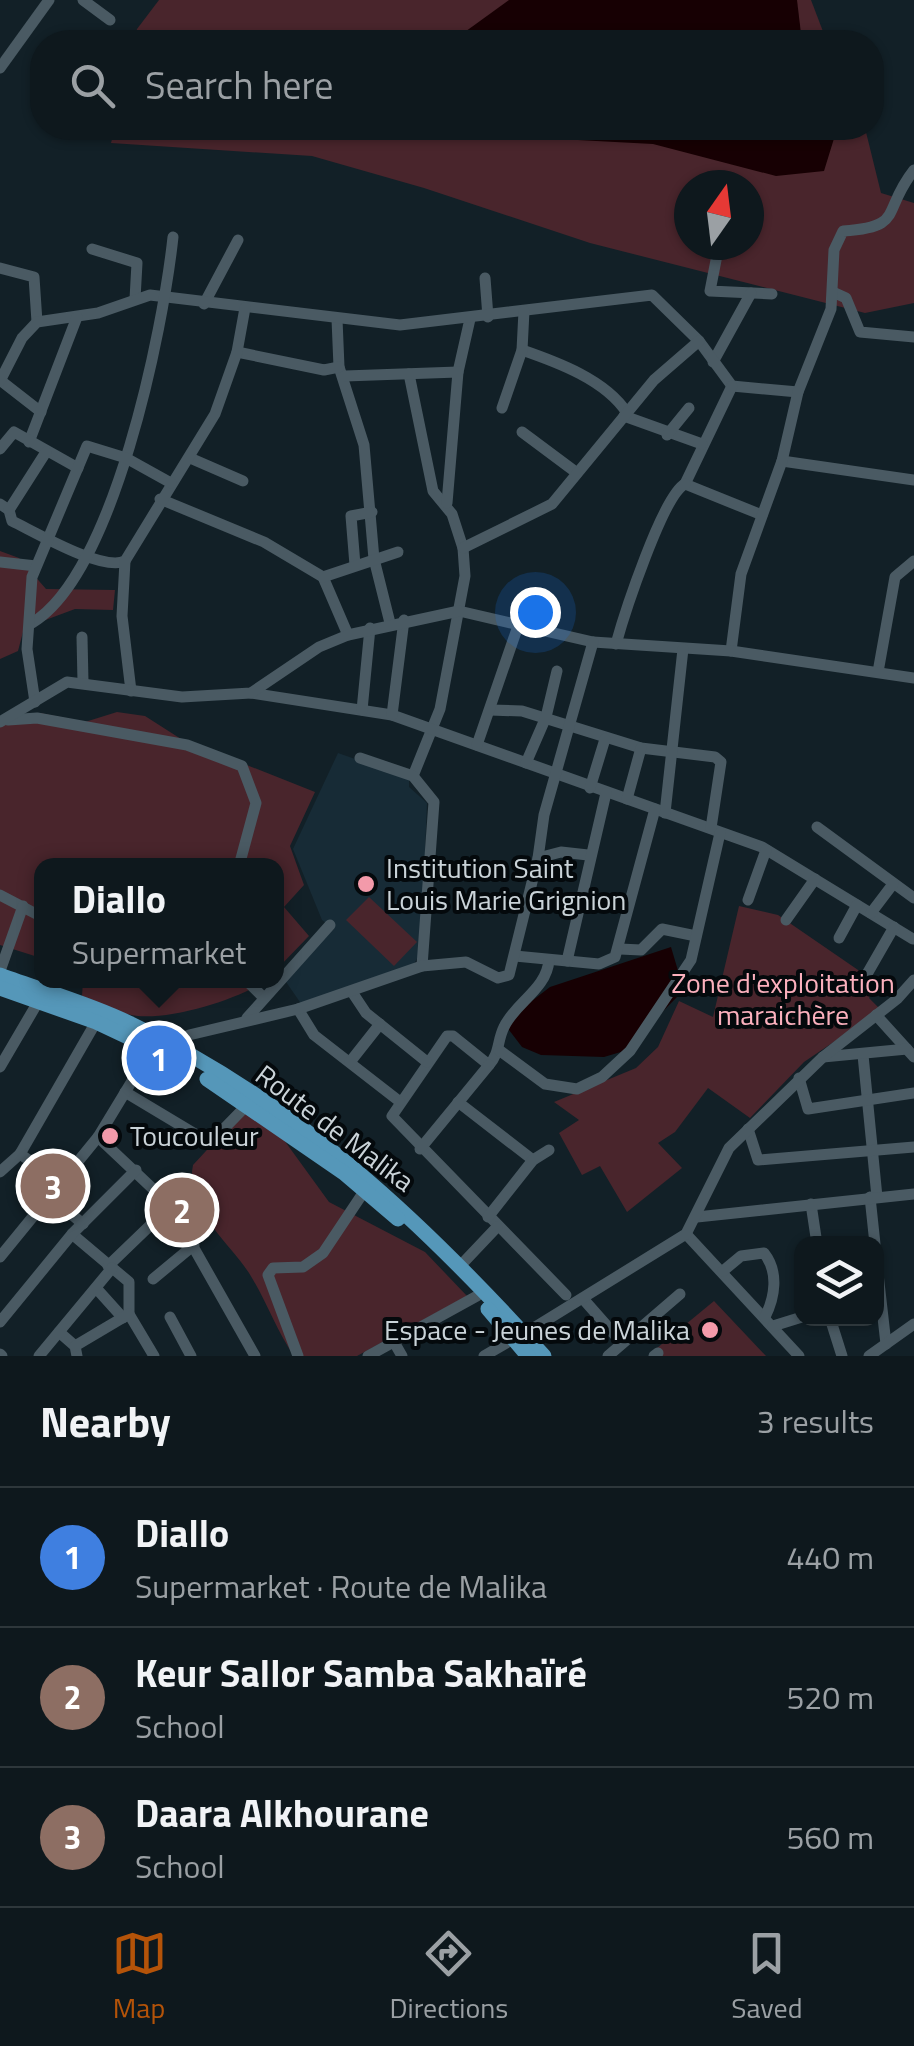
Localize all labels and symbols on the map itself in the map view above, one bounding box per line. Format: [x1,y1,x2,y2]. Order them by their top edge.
north arrow [674,170,764,260]
your location [510,587,561,638]
place label: Institution Saint Louis Marie Grignion [386,846,626,921]
marker: Institution Saint Louis Marie Grignion [355,873,377,895]
park label: Zone d'exploitation maraichère [671,961,895,1036]
pin: 1 [126,1020,192,1096]
street label: Route de Malika [247,1053,424,1202]
place label: Toucouleur [130,1114,259,1157]
marker: Toucouleur [99,1125,121,1147]
pin: 3 [20,1148,86,1224]
pin: 2 [150,1172,214,1248]
place label: Espace - Jeunes de Malika [384,1308,690,1351]
marker: Espace - Jeunes de Malika [699,1319,721,1341]

